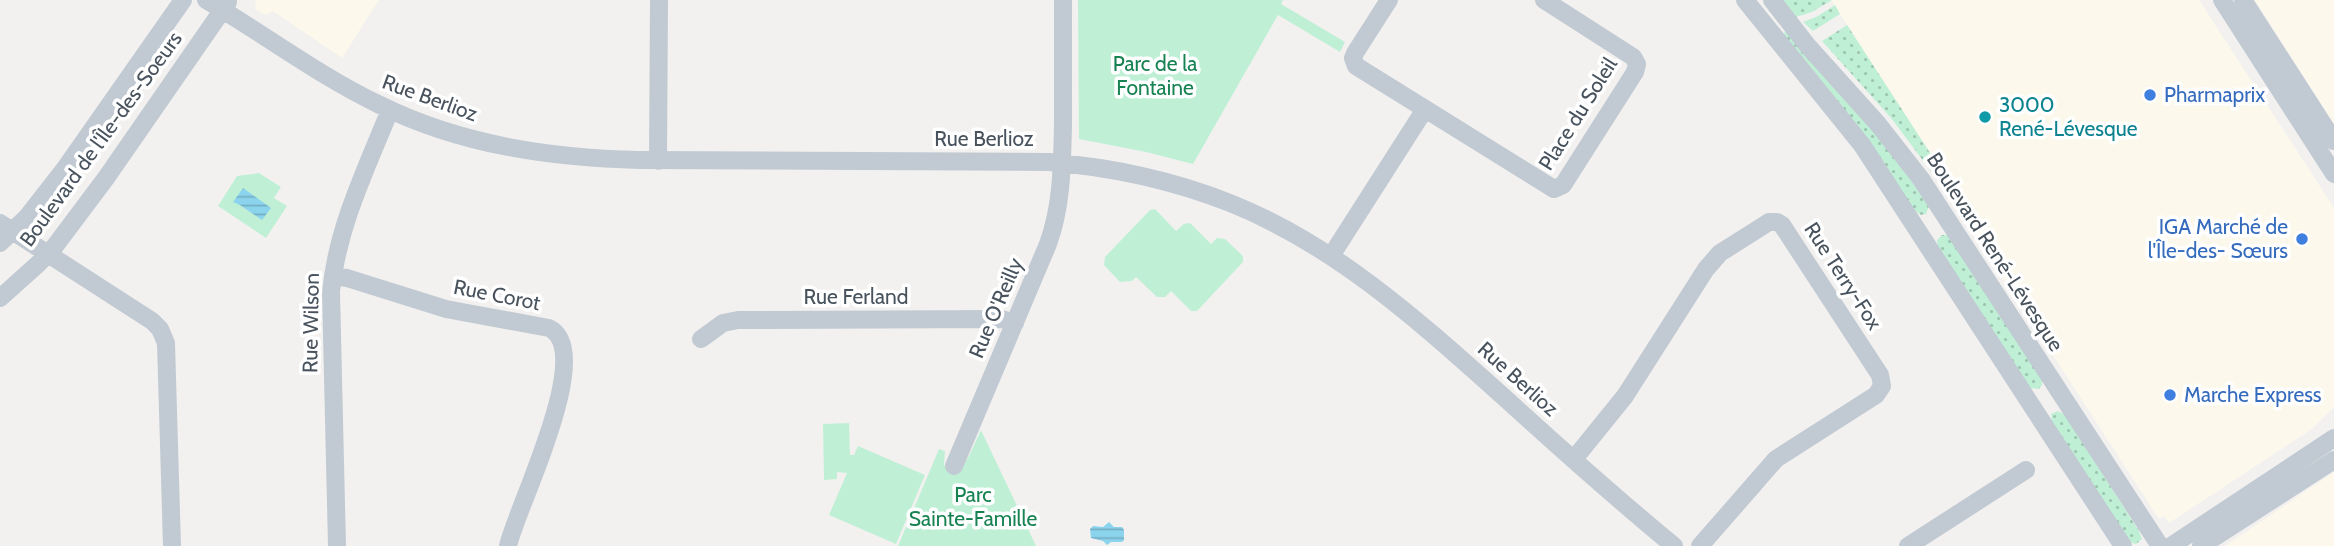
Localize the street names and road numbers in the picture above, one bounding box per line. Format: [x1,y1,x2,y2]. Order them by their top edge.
street label: Boulevard de l'Île-des-Soeurs [14,26,187,251]
street label: Place du Soleil [1533,53,1622,175]
street label: Rue Berlioz [379,69,481,126]
street label: Rue Berlioz [934,126,1034,151]
street label: Boulevard René-Lévesque [1922,148,2069,356]
street label: Rue Terry-Fox [1799,217,1887,334]
street label: Rue O'Reilly [963,254,1028,362]
street label: Rue Wilson [297,273,324,373]
street label: Rue Corot [452,274,543,315]
street label: Rue Ferland [804,284,908,309]
street label: Rue Berlioz [1473,336,1564,421]

